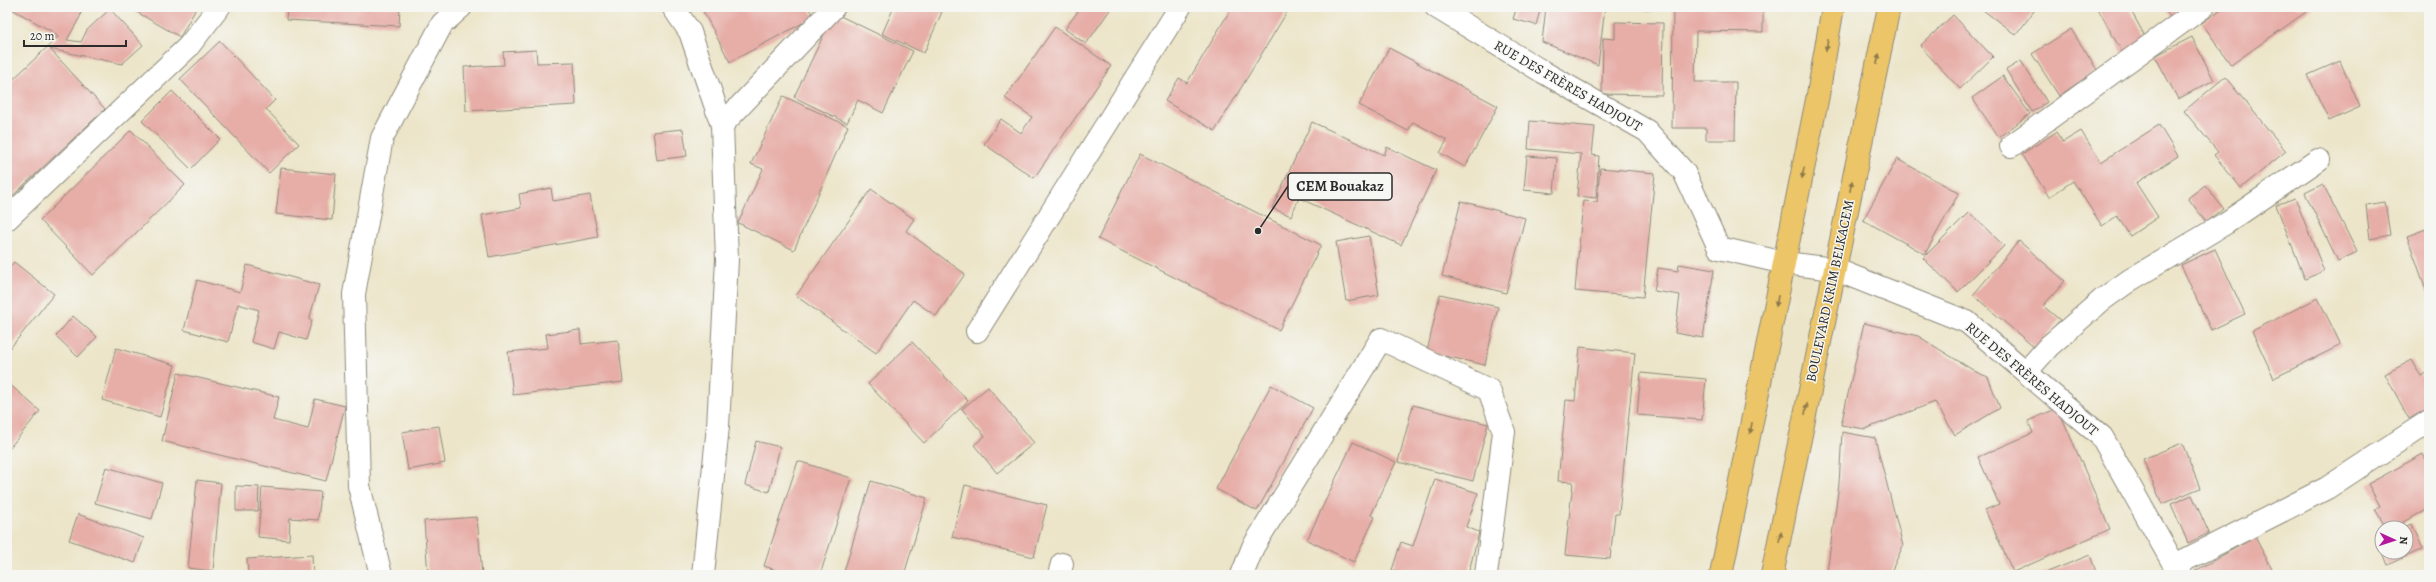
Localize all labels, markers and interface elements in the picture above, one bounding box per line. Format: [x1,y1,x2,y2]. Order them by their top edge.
scale bar [24,22,126,48]
text: 20 m [30,28,54,44]
street label: RUE DES FRÈRES HADJOUT [1490,36,1646,136]
one-way arrow [1824,39,1830,52]
one-way arrow [1875,53,1881,65]
one-way arrow [1799,167,1805,179]
callout: CEM Bouakaz [1288,173,1392,200]
text: CEM Bouakaz [1296,176,1384,196]
one-way arrow [1849,180,1855,192]
street label: BOULEVARD KRIM BELKACEM [1801,198,1859,384]
one-way arrow [1774,294,1780,307]
street label: RUE DES FRÈRES HADJOUT [1962,318,2103,441]
one-way arrow [1803,403,1809,416]
one-way arrow [1748,422,1754,434]
north arrow [2374,520,2414,560]
one-way arrow [1777,531,1783,543]
text: N [2396,536,2411,545]

